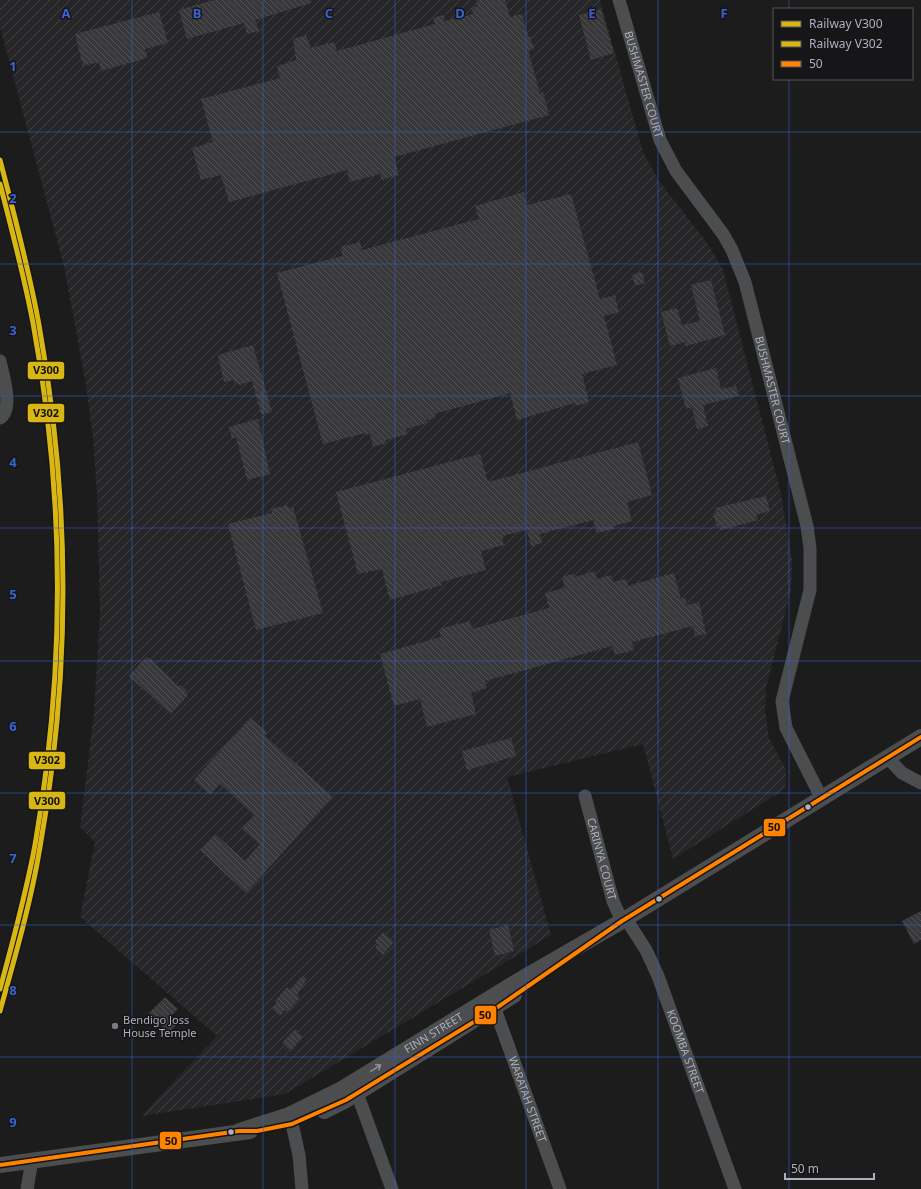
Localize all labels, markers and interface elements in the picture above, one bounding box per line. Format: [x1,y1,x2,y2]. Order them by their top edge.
text: A [62,4,71,22]
text: B [193,4,201,22]
text: C [325,4,333,22]
text: D [455,4,465,22]
text: E [588,4,596,22]
text: F [720,4,728,22]
legend [773,8,913,80]
text: Railway V300 [809,15,883,32]
street label: BUSHMASTER COURT [621,29,667,140]
text: Railway V302 [809,35,883,52]
text: 50 [809,55,823,72]
text: 1 [9,57,17,75]
text: 2 [9,189,17,207]
text: 3 [9,321,17,339]
street label: BUSHMASTER COURT [752,335,794,446]
line badge: V300 [27,361,65,380]
text: V300 [33,362,59,377]
line badge: V302 [27,403,65,423]
text: V302 [33,405,59,420]
text: 4 [9,453,17,471]
text: 5 [9,585,17,603]
text: 6 [9,717,17,735]
line badge: V302 [28,751,66,770]
text: V302 [34,752,60,767]
line badge: V300 [28,791,66,810]
text: V300 [34,793,60,808]
unlabelled marker [803,802,813,812]
street label: CARINYA COURT [584,816,620,902]
line badge: 50 [763,818,786,837]
text: 50 [768,819,780,834]
text: 7 [9,849,17,867]
unlabelled marker [654,894,664,904]
text: 8 [9,981,17,999]
line badge: 50 [474,1005,497,1025]
text: 50 [479,1007,491,1022]
street label: KOOMBA STREET [664,1007,708,1096]
street label: FINN STREET [401,1009,466,1056]
place label: Bendigo Joss House Temple [123,1012,197,1040]
marker: Bendigo Joss House Temple [110,1021,120,1031]
street label: WARATAH STREET [506,1054,551,1144]
one-way arrow [370,1064,382,1072]
text: 9 [9,1113,17,1131]
unlabelled marker [226,1127,236,1137]
line badge: 50 [159,1131,182,1150]
text: 50 [165,1133,177,1148]
scale bar [785,1155,874,1181]
text: 50 m [791,1160,819,1177]

